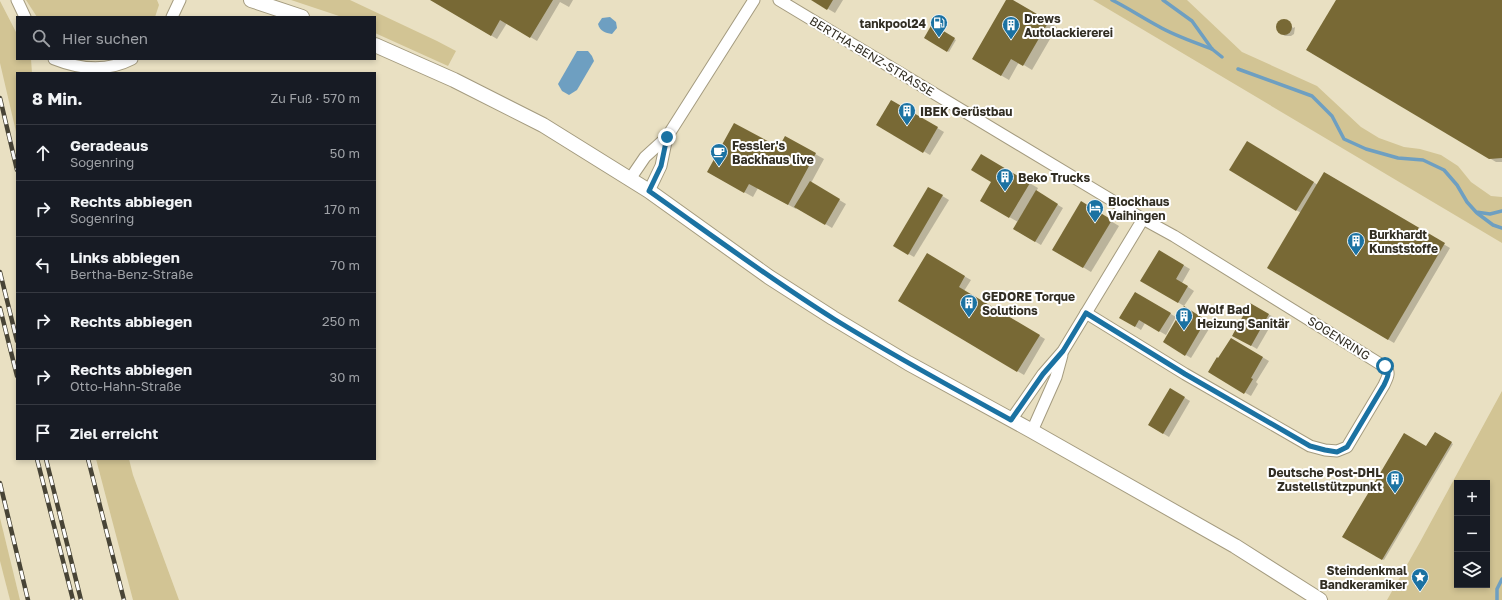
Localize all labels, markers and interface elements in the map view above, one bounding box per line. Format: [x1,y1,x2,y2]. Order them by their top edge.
place label: Drews Autolackiererei [1024,11,1113,40]
street label: BERTHA-BENZ-STRASSE [807,13,937,99]
fuel station icon: tankpool24 [929,13,949,38]
building icon: Drews Autolackiererei [1001,15,1021,40]
search box [16,16,376,60]
place label: tankpool24 [859,16,926,31]
icon: search [30,27,52,49]
text: Hier suchen [62,29,148,47]
text: 8 Min. [32,88,83,109]
text: Zu Fuß · 570 m [271,90,360,106]
building icon: IBEK Gerüstbau [897,101,917,126]
place label: IBEK Gerüstbau [920,104,1012,119]
route end [658,128,676,146]
text: Geradeaus [70,136,148,154]
place label: Fessler's Backhaus live [732,138,814,167]
icon: ahead [32,142,54,164]
cafe icon: Fessler's Backhaus live [709,142,729,167]
text: 50 m [330,145,360,161]
text: Sogenring [70,154,134,170]
building icon: Beko Trucks [995,167,1015,192]
place label: Beko Trucks [1018,170,1090,185]
text: Rechts abbiegen [70,192,192,210]
place label: Blockhaus Vaihingen [1108,194,1170,223]
icon: right [32,198,54,220]
hotel icon: Blockhaus Vaihingen [1085,198,1105,223]
text: 170 m [324,201,360,217]
text: Sogenring [70,210,134,226]
place label: Burkhardt Kunststoffe [1369,227,1438,256]
building icon: Burkhardt Kunststoffe [1346,231,1366,256]
text: Links abbiegen [70,248,180,266]
icon: left [32,254,54,276]
text: 70 m [330,257,360,273]
text: Bertha-Benz-Straße [70,266,193,282]
place label: GEDORE Torque Solutions [982,289,1075,318]
building icon: GEDORE Torque Solutions [959,293,979,318]
place label: Wolf Bad Heizung Sanitär [1197,302,1290,331]
building icon: Wolf Bad Heizung Sanitär [1174,306,1194,331]
icon: right [32,310,54,332]
text: Rechts abbiegen [70,312,192,330]
text: 250 m [322,313,360,329]
street label: SOGENRING [1305,313,1373,363]
route start [1376,357,1394,375]
text: Rechts abbiegen [70,360,192,378]
icon: right [32,366,54,388]
text: 30 m [330,369,360,385]
text: Otto-Hahn-Straße [70,378,181,394]
icon: arrive [32,422,54,444]
text: Ziel erreicht [70,424,158,442]
place label: Deutsche Post-DHL Zustellstützpunkt [1268,465,1382,494]
building icon: Deutsche Post-DHL Zustellstützpunkt [1385,469,1405,494]
map controls [1454,480,1490,588]
button: + [1454,480,1490,516]
button: − [1454,516,1490,552]
button: layers [1454,552,1490,588]
place label: Steindenkmal Bandkeramiker [1319,563,1407,592]
place icon: Steindenkmal Bandkeramiker [1410,567,1430,592]

